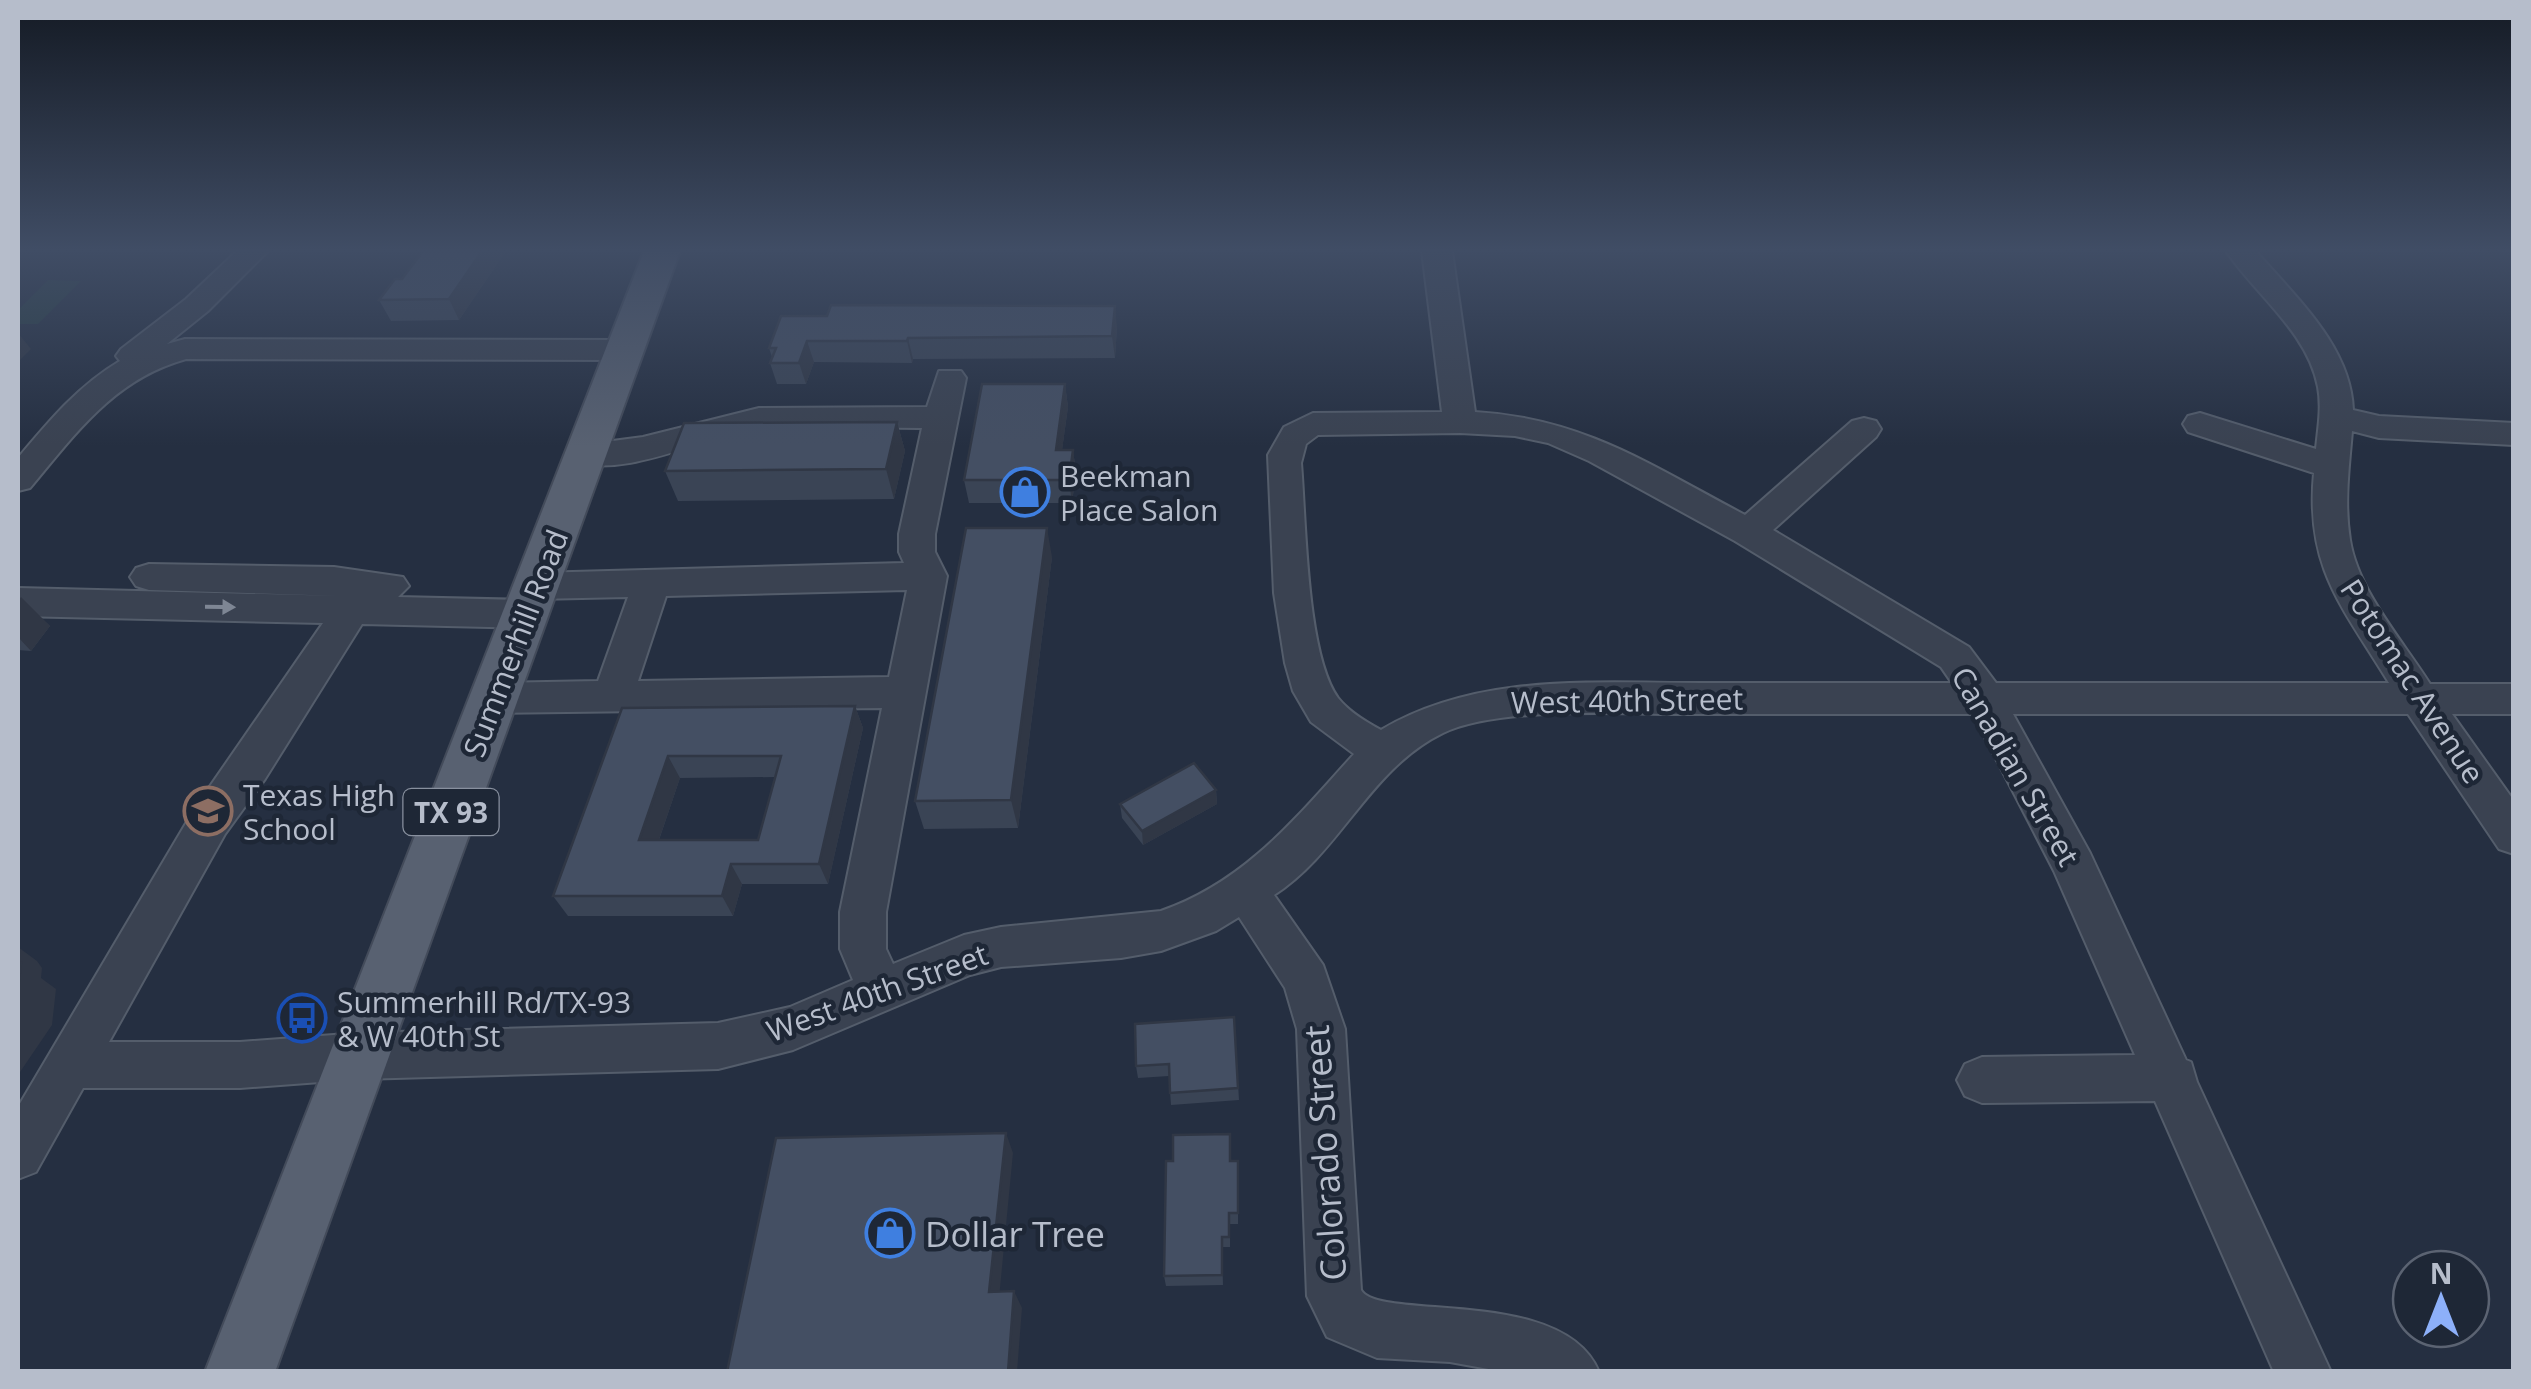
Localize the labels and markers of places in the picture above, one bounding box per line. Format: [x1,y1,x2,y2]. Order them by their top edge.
place label: Beekman Place Salon [1060,455,1218,530]
shop icon: Beekman Place Salon [999,466,1051,518]
place label: Texas High School [243,774,395,849]
school or university icon: Texas High School [182,785,234,837]
place label: Summerhill Rd/TX-93 & W 40th St [337,981,631,1056]
bus stop icon: Summerhill Rd/TX-93 & W 40th St [276,992,328,1044]
shop icon: Dollar Tree [864,1207,916,1259]
place label: Dollar Tree [925,1210,1105,1257]

